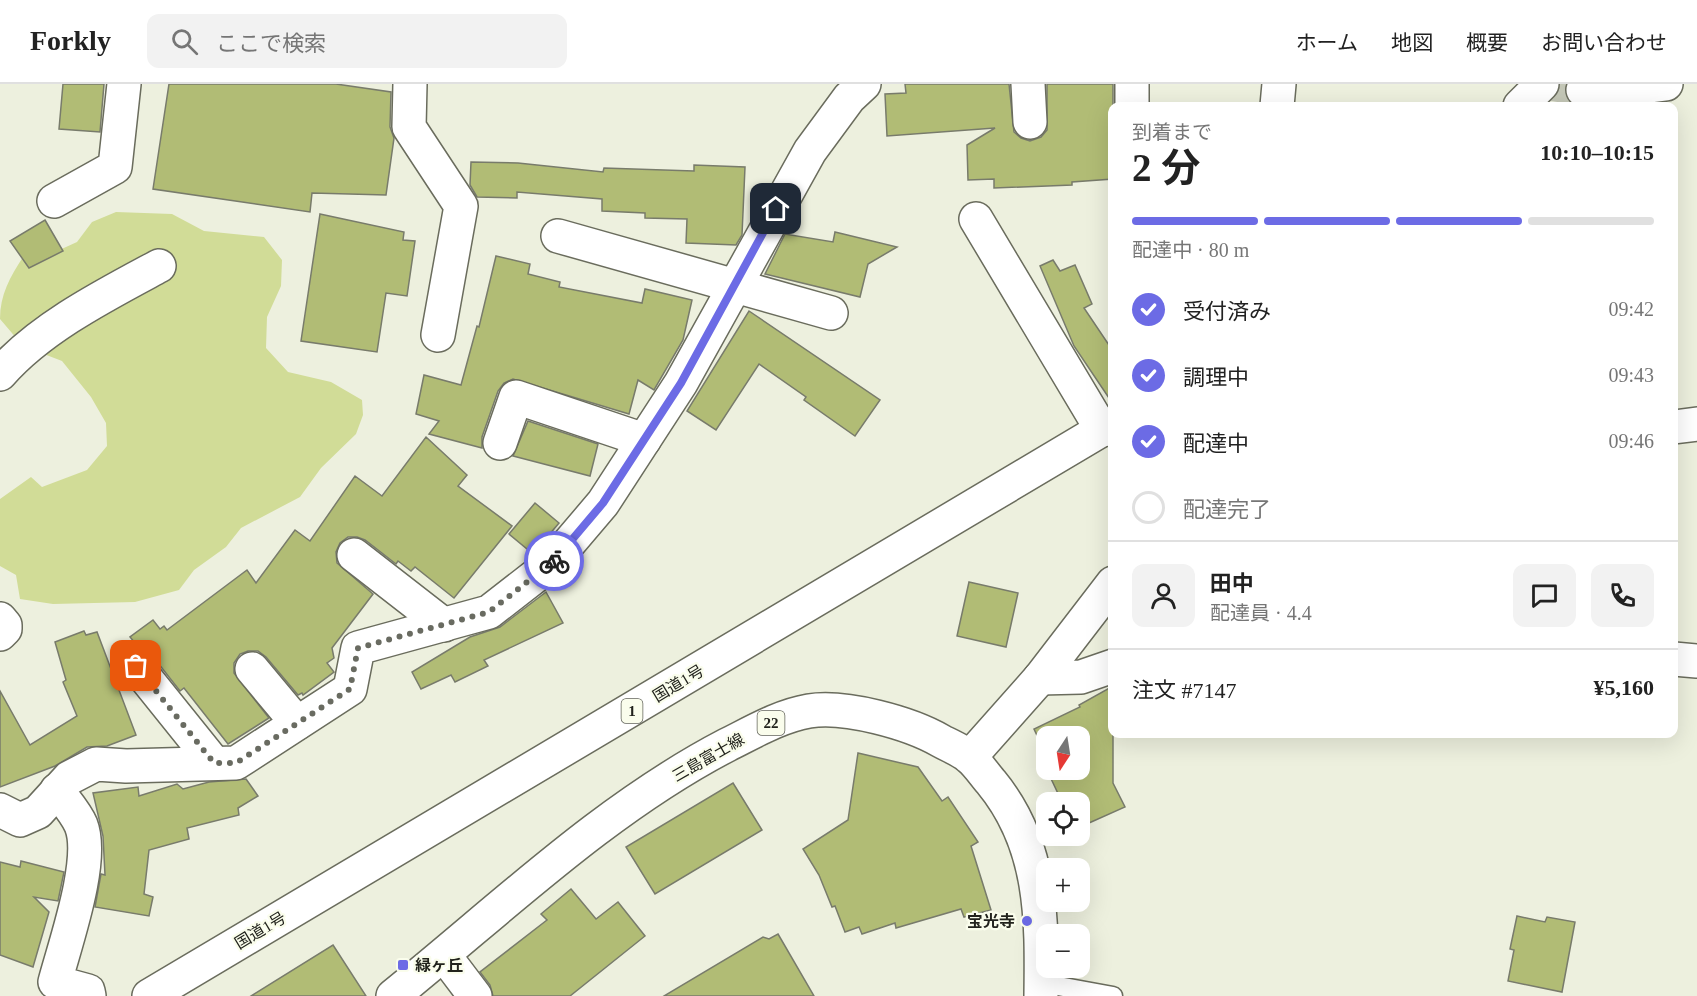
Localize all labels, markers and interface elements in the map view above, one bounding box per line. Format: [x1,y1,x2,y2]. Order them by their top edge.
search box [147,14,567,68]
text: Forkly [30,25,111,56]
icon: search [168,25,201,58]
text: ここで検索 [216,31,326,56]
text: ホーム [1296,31,1358,55]
text: 地図 [1391,31,1433,55]
text: 概要 [1466,31,1508,55]
text: お問い合わせ [1541,31,1667,55]
text: 到着まで [1132,121,1212,143]
text: 10:10–10:15 [1540,140,1654,165]
text: 2 分 [1132,146,1200,189]
pin [750,183,801,234]
icon: home [759,192,792,225]
text: 配達中 · 80 m [1132,239,1249,261]
icon: check [1132,293,1165,326]
text: 09:42 [1608,298,1654,320]
text: 受付済み [1183,299,1271,324]
icon: check [1132,359,1165,392]
text: 09:43 [1608,364,1654,386]
text: 調理中 [1183,365,1249,390]
icon: check [1132,425,1165,458]
text: 09:46 [1608,430,1654,452]
text: 配達中 [1183,431,1249,456]
text: 配達完了 [1183,497,1271,522]
courier [524,531,584,591]
icon: bike [538,545,571,578]
button: person [1132,564,1195,627]
button: chat [1513,564,1576,627]
button: phone [1591,564,1654,627]
text: 田中 [1210,571,1254,596]
text: 配達員 · 4.4 [1210,602,1312,624]
pin [110,640,161,691]
icon: bag [119,649,152,682]
street label: 国道1号 [650,662,707,705]
text: ¥5,160 [1594,675,1654,700]
text: 注文 #7147 [1132,678,1237,703]
road number: 1 [622,699,642,723]
road number: 22 [758,711,784,735]
north arrow [1036,726,1090,780]
map controls [1036,726,1090,978]
street label: 三島富士線 [669,730,747,785]
button: locate [1036,792,1090,846]
button: + [1036,858,1090,912]
street label: 国道1号 [232,909,289,952]
place label: 宝光寺 [967,913,1015,930]
marker: 宝光寺 [1020,914,1034,928]
button: − [1036,924,1090,978]
place label: 緑ヶ丘 [415,957,463,974]
marker: 緑ヶ丘 [396,958,410,972]

